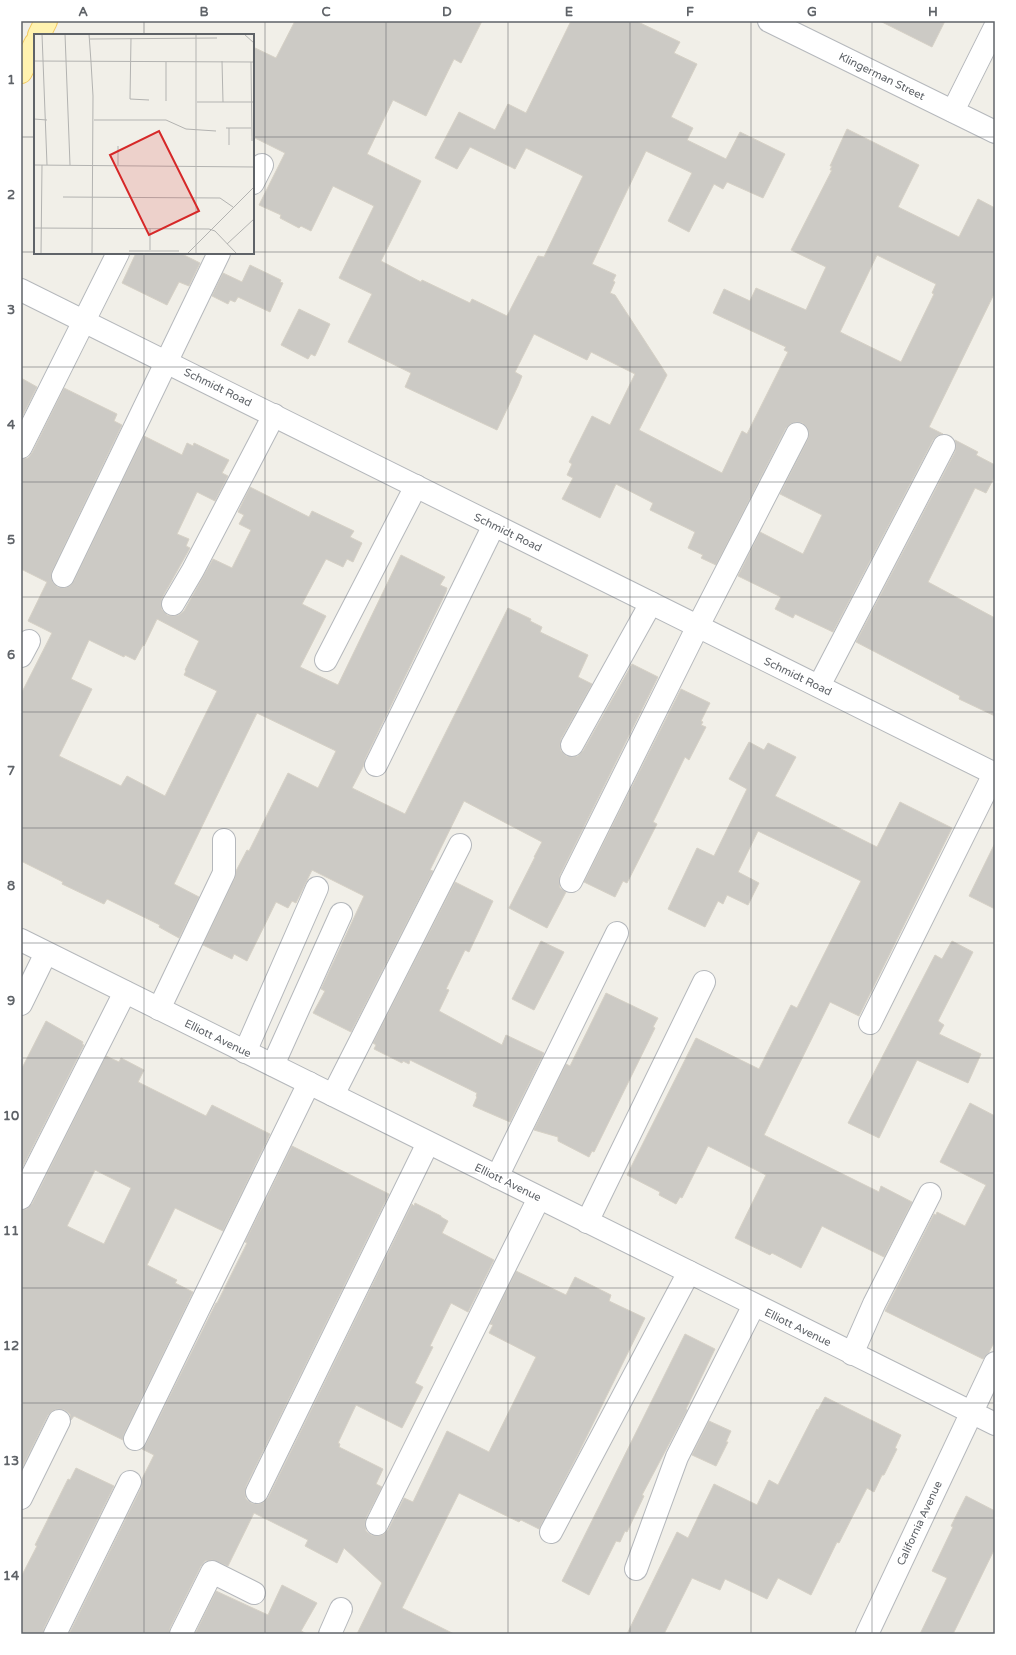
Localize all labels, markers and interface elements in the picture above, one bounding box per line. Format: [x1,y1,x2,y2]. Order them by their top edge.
text: A [78,4,88,20]
text: B [199,4,209,20]
text: C [321,4,331,20]
text: D [442,4,452,20]
text: E [565,4,573,20]
text: F [686,4,694,20]
text: G [807,4,817,20]
text: H [928,4,938,20]
inset map [34,34,254,254]
street label: Klingerman Street [837,50,927,103]
text: 1 [7,72,15,88]
text: 2 [7,187,15,203]
text: 3 [7,302,15,318]
street label: Schmidt Road [182,365,254,409]
text: 4 [7,417,16,433]
street label: Schmidt Road [472,510,544,554]
text: 5 [7,532,15,548]
text: 6 [7,647,15,663]
street label: Schmidt Road [762,654,834,698]
text: 7 [7,763,15,779]
text: 8 [7,878,15,894]
text: 9 [7,993,15,1009]
street label: Elliott Avenue [182,1017,253,1060]
text: 10 [3,1108,19,1124]
street label: Elliott Avenue [472,1161,543,1204]
text: 11 [3,1223,19,1239]
street label: Elliott Avenue [762,1306,833,1349]
text: 12 [3,1338,19,1354]
text: 13 [3,1453,19,1469]
street label: California Avenue [894,1479,945,1568]
text: 14 [3,1568,20,1584]

